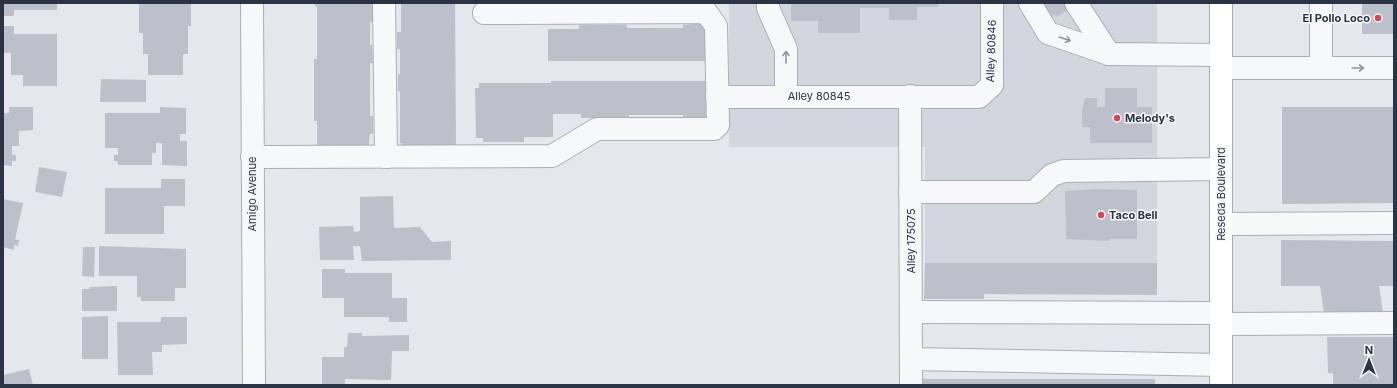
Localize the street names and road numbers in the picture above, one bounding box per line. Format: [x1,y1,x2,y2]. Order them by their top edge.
street label: Alley 80846 [983,19,999,83]
street label: Alley 80845 [788,89,851,103]
street label: Reseda Boulevard [1214,147,1228,241]
street label: Amigo Avenue [245,157,259,231]
street label: Alley 175075 [904,208,918,274]

